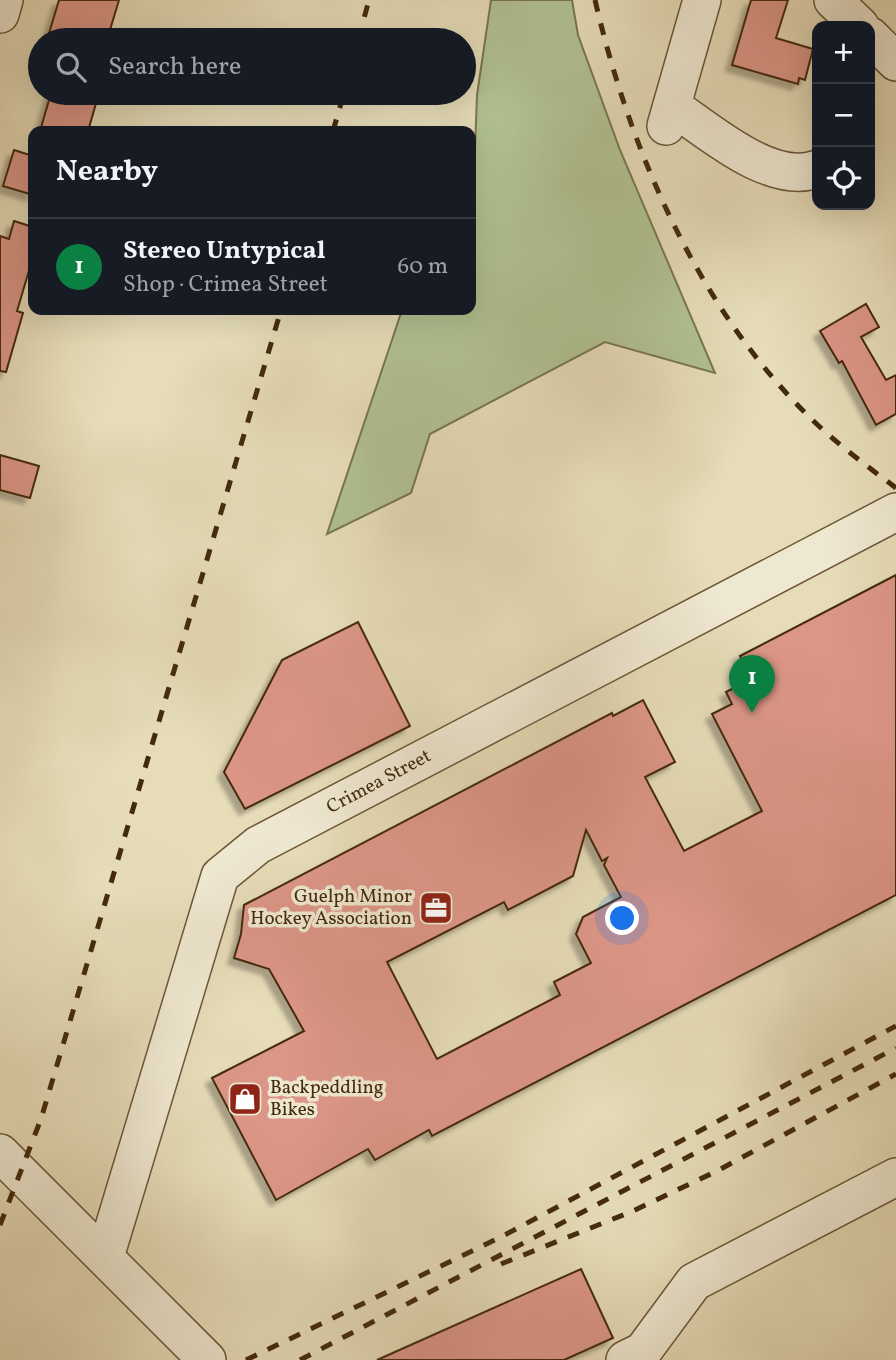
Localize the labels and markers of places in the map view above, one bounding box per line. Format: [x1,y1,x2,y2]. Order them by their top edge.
pin: 1 [729,655,775,713]
place label: Guelph Minor Hockey Association [250,884,412,932]
office icon: Guelph Minor Hockey Association [417,889,455,927]
place label: Backpeddling Bikes [270,1075,383,1123]
shop icon: Backpeddling Bikes [226,1080,264,1118]

